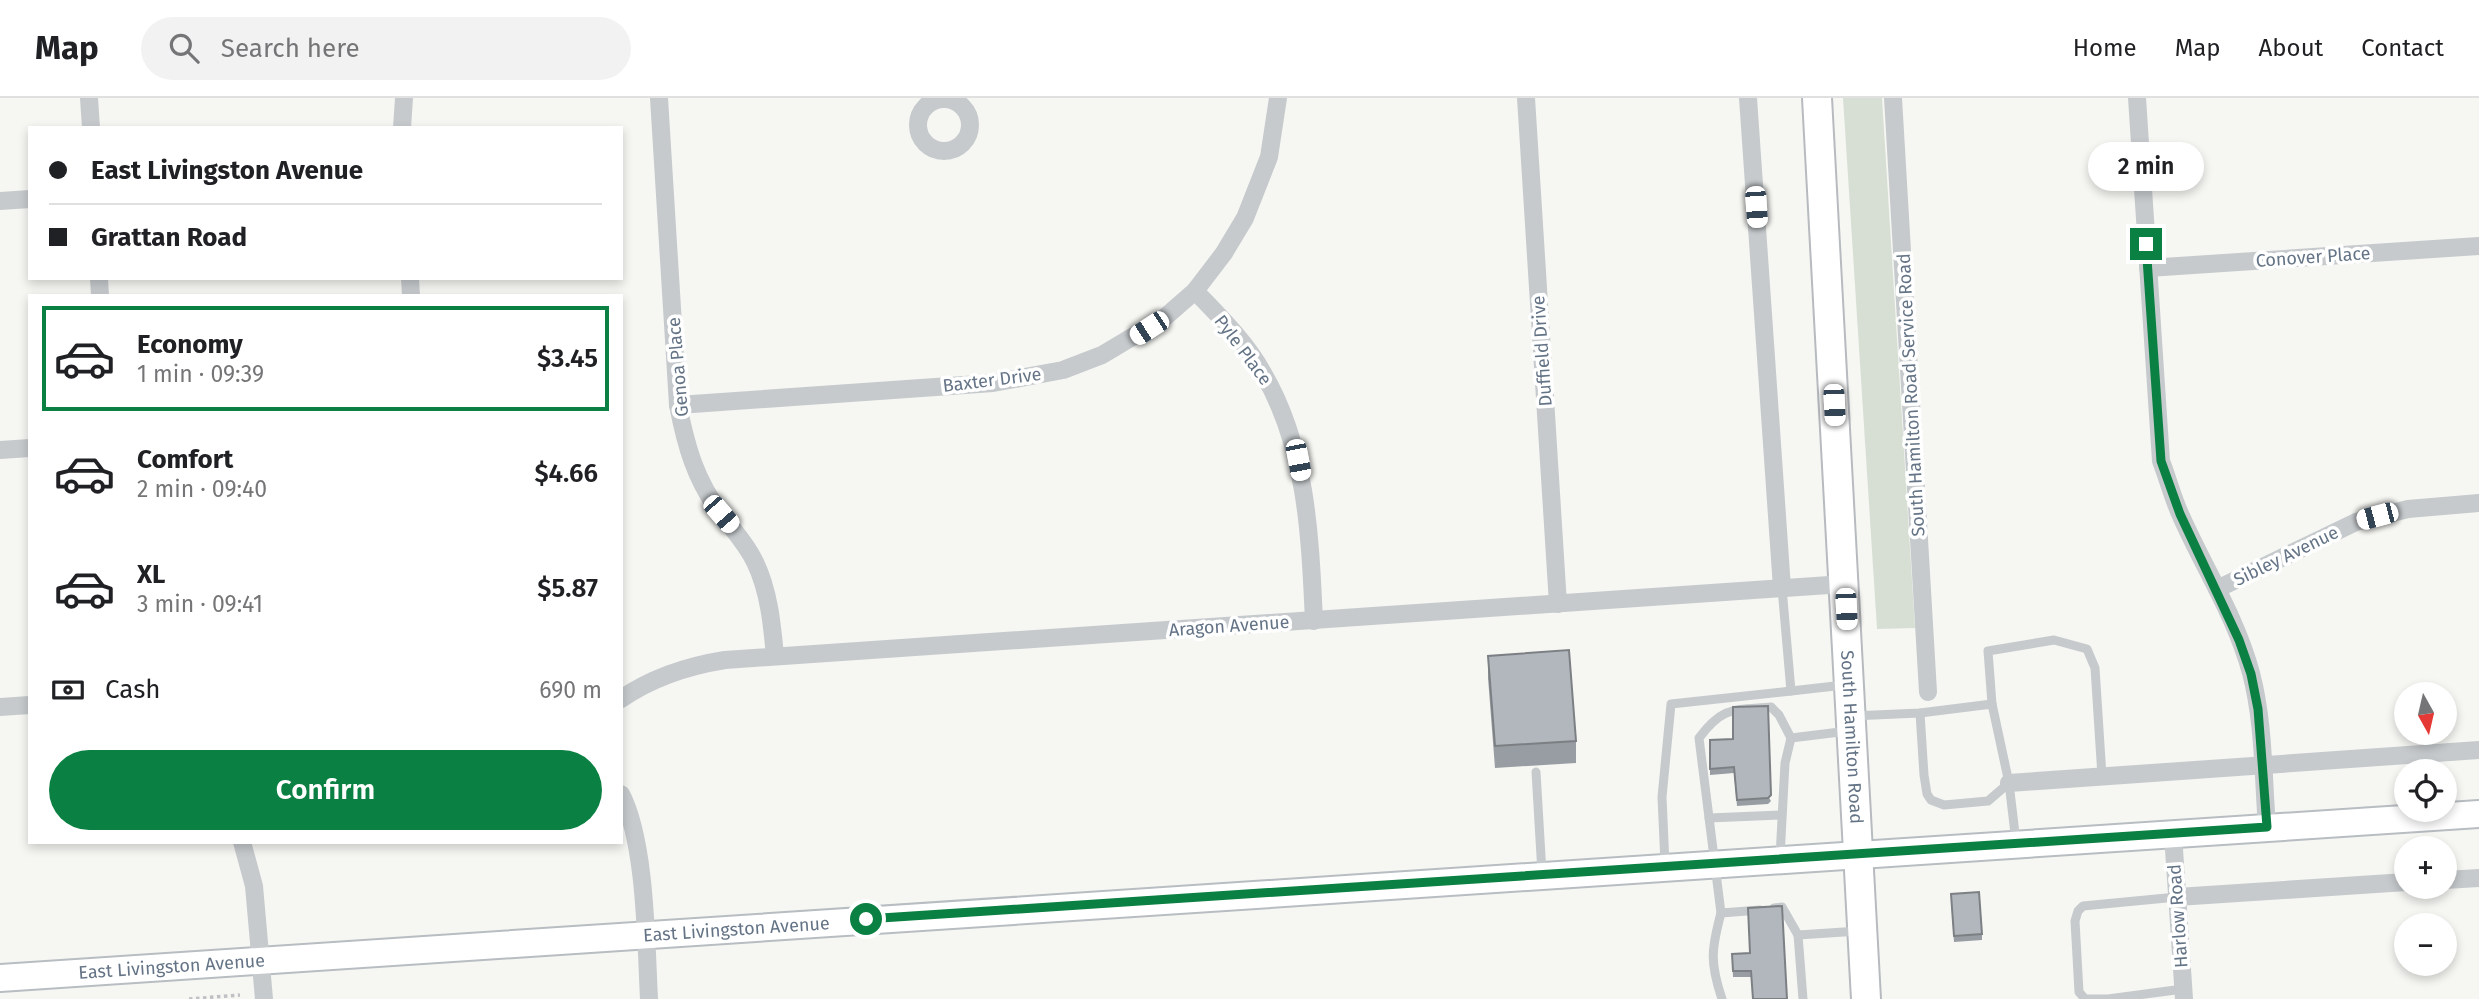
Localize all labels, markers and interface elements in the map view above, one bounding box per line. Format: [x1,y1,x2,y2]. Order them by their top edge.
search box [141,17,631,80]
text: Map [35,28,99,68]
icon: search [165,29,203,67]
text: Search here [221,33,360,64]
text: Home [2073,34,2137,62]
text: Map [2175,34,2221,62]
text: About [2259,34,2323,62]
text: Contact [2361,34,2444,62]
callout: 2 min [2088,142,2204,192]
text: 2 min [2118,152,2174,180]
text: East Livingston Avenue [91,155,363,186]
car [1745,185,1768,229]
text: Grattan Road [91,222,247,253]
route end [2130,228,2162,260]
street label: Conover Place [2255,242,2371,272]
street label: South Hamilton Road Service Road [1893,253,1929,537]
street label: Duffield Drive [1527,295,1557,407]
car [1126,308,1173,348]
street label: Pyle Place [1209,311,1277,389]
street label: Genoa Place [663,316,693,418]
icon: car [53,327,116,390]
text: Economy [137,329,243,360]
text: $3.45 [537,343,598,374]
text: 1 min · 09:39 [137,360,264,388]
street label: Baxter Drive [941,363,1043,397]
car [1823,383,1846,427]
car [1284,437,1313,483]
icon: car [53,442,116,505]
text: Comfort [137,444,233,475]
text: $4.66 [534,458,598,489]
text: 2 min · 09:40 [137,475,267,503]
car [700,491,743,537]
car [2354,500,2401,532]
street label: Sibley Avenue [2230,521,2342,591]
icon: car [53,557,116,620]
text: XL [137,559,165,590]
text: $5.87 [537,573,598,604]
car [1835,587,1858,631]
text: 3 min · 09:41 [137,590,263,618]
street label: Aragon Avenue [1168,611,1290,641]
street label: South Hamilton Road [1836,650,1867,825]
icon: cash [49,671,87,709]
text: Cash [105,674,161,705]
text: 690 m [539,676,602,704]
north arrow [2394,682,2457,746]
map controls [2394,682,2457,976]
button: Confirm [49,750,602,830]
button: locate [2394,759,2457,822]
button: + [2394,836,2457,899]
street label: Harlow Road [2163,863,2193,969]
route start [850,903,882,935]
street label: East Livingston Avenue [642,912,830,946]
button: − [2394,913,2457,976]
street label: East Livingston Avenue [78,950,266,984]

